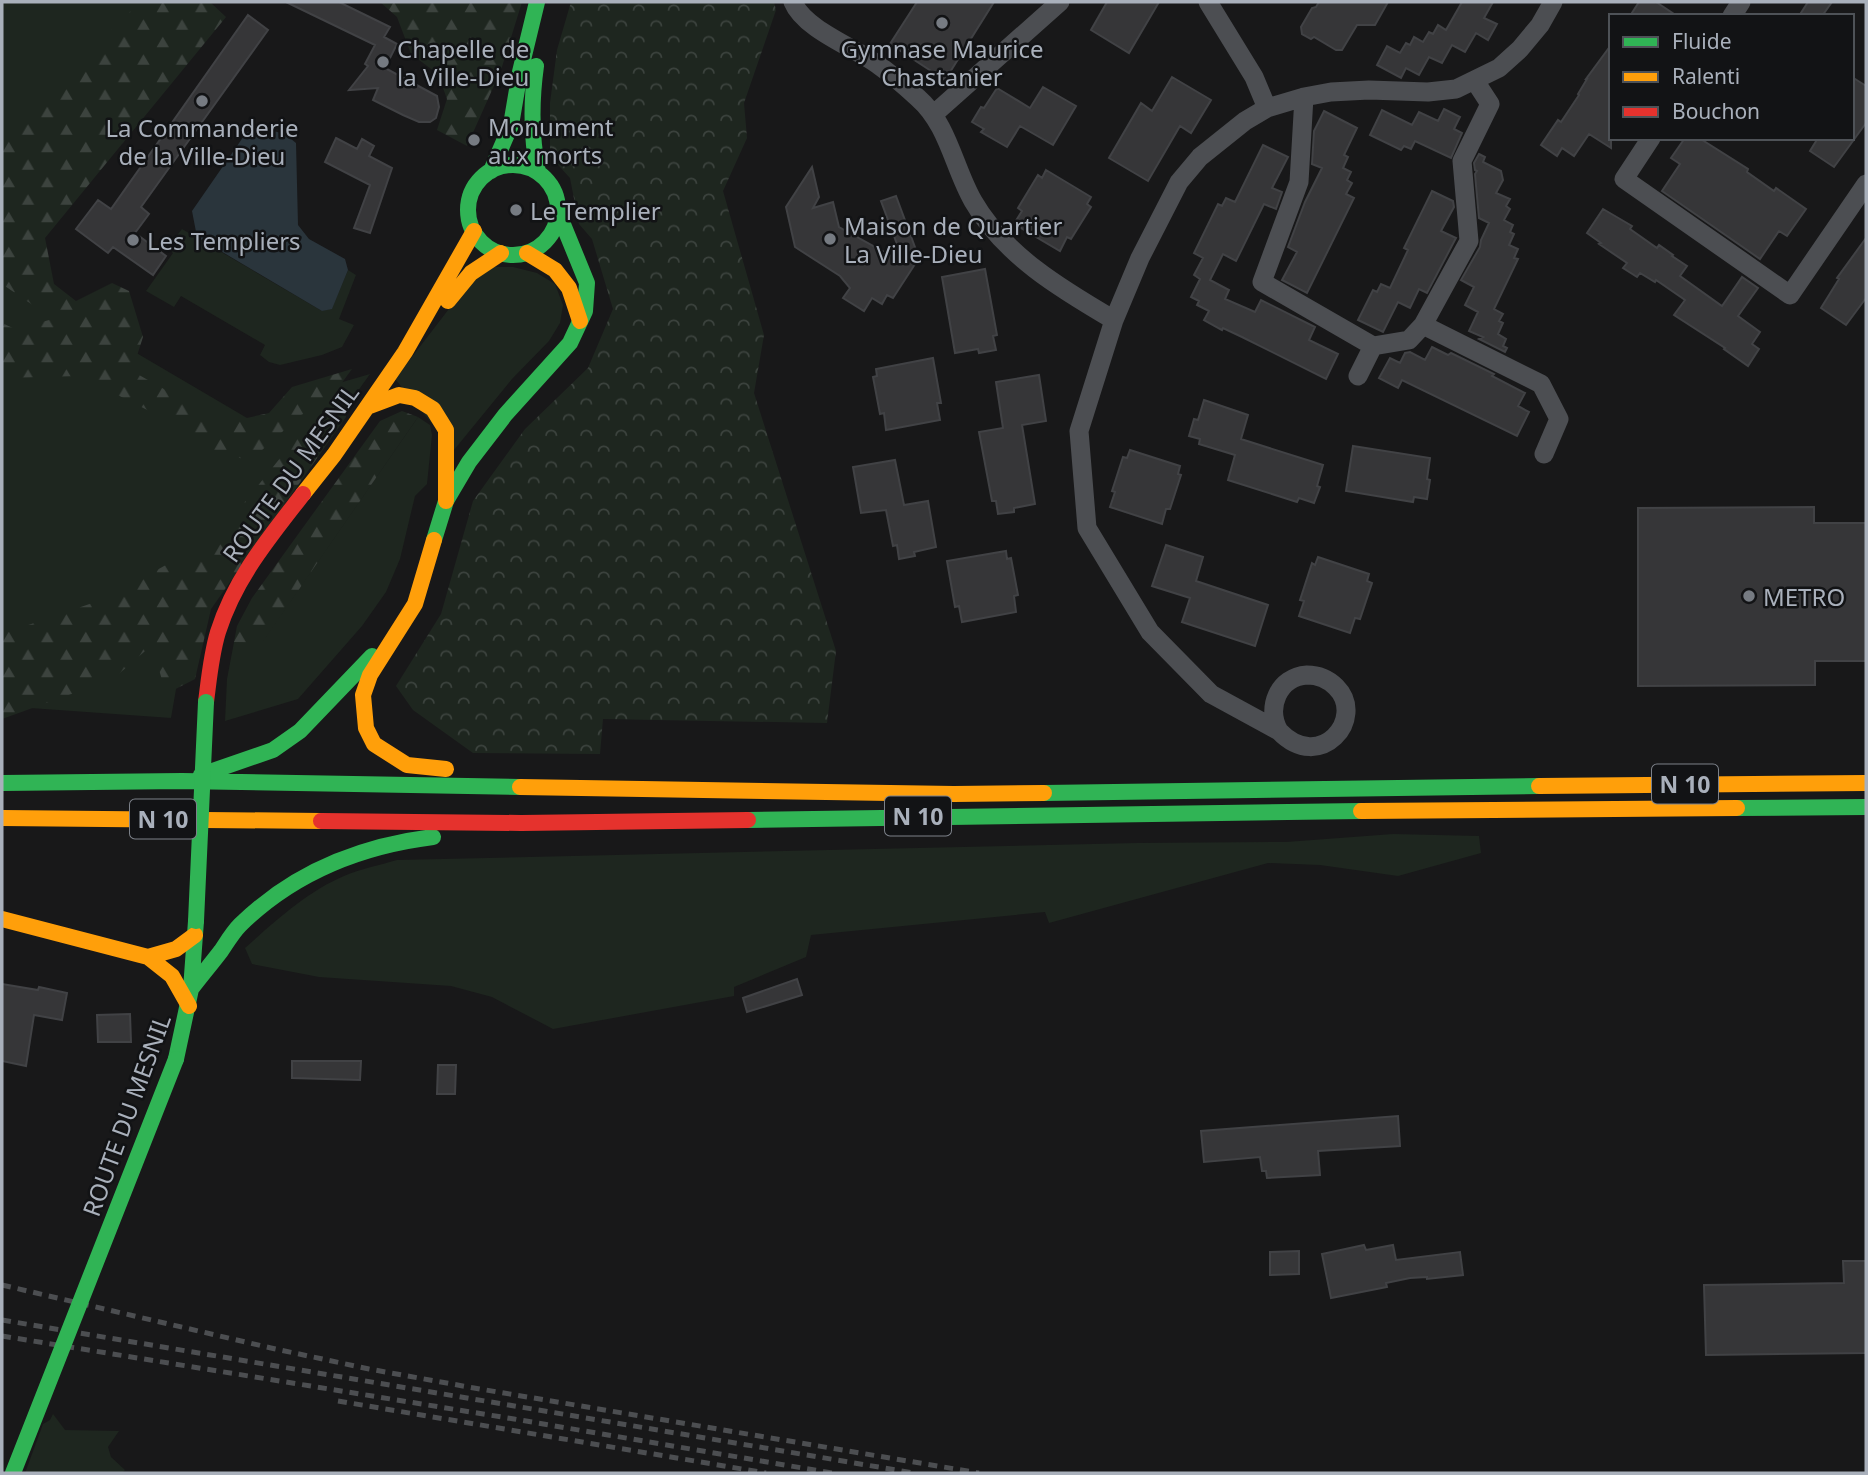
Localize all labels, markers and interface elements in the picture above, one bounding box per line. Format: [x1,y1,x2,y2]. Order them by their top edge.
legend [1609,14,1854,140]
marker: Gymnase Maurice Chastanier [934,15,950,31]
text: Fluide [1672,27,1731,55]
place label: Chapelle de la Ville-Dieu [397,32,529,93]
place label: Gymnase Maurice Chastanier [841,32,1043,93]
marker: Chapelle de la Ville-Dieu [375,54,391,70]
text: Ralenti [1672,62,1740,90]
marker: La Commanderie de la Ville-Dieu [194,93,210,109]
text: Bouchon [1672,97,1760,125]
place label: Monument aux morts [488,110,614,171]
place label: La Commanderie de la Ville-Dieu [105,111,299,172]
marker: Monument aux morts [466,132,482,148]
place label: Le Templier [530,194,661,227]
marker: Le Templier [508,202,524,218]
place label: Maison de Quartier La Ville-Dieu [844,209,1062,270]
place label: Les Templiers [147,224,301,257]
marker: Maison de Quartier La Ville-Dieu [822,231,838,247]
marker: Les Templiers [125,232,141,248]
street label: ROUTE DU MESNIL [214,377,366,569]
place label: METRO [1763,580,1845,613]
marker: METRO [1741,588,1757,604]
road number: N 10 [1652,764,1718,804]
road number: N 10 [885,796,951,836]
road number: N 10 [130,800,196,838]
street label: ROUTE DU MESNIL [74,1009,178,1221]

